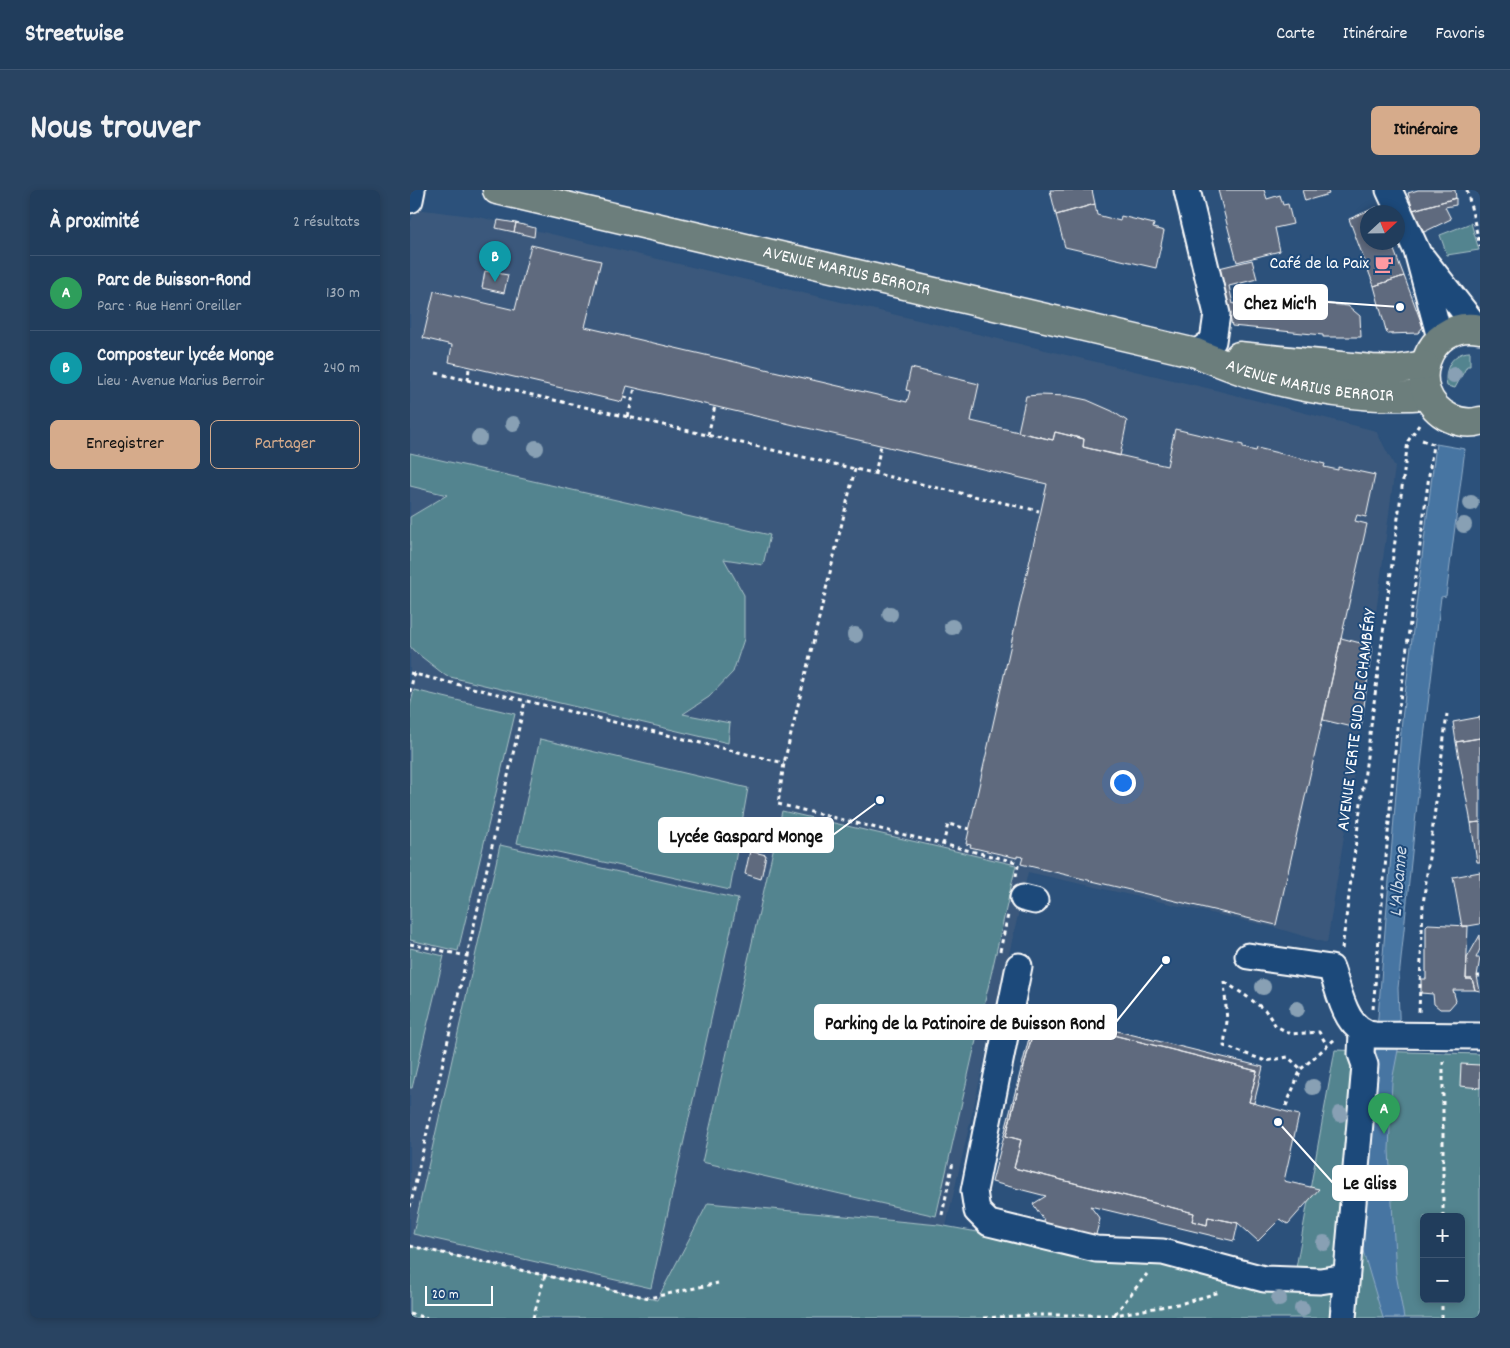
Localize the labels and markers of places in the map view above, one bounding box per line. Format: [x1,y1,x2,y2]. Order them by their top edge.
pin: B [479,241,511,282]
place label: Café de la Paix [1270,252,1369,277]
cafe icon: Café de la Paix [1373,253,1395,275]
callout: Chez Mic'h [1234,285,1327,319]
callout: Lycée Gaspard Monge [659,818,833,852]
callout: Parking de la Patinoire de Buisson Rond [815,1005,1116,1039]
pin: A [1368,1093,1400,1134]
callout: Le Gliss [1333,1166,1407,1200]

